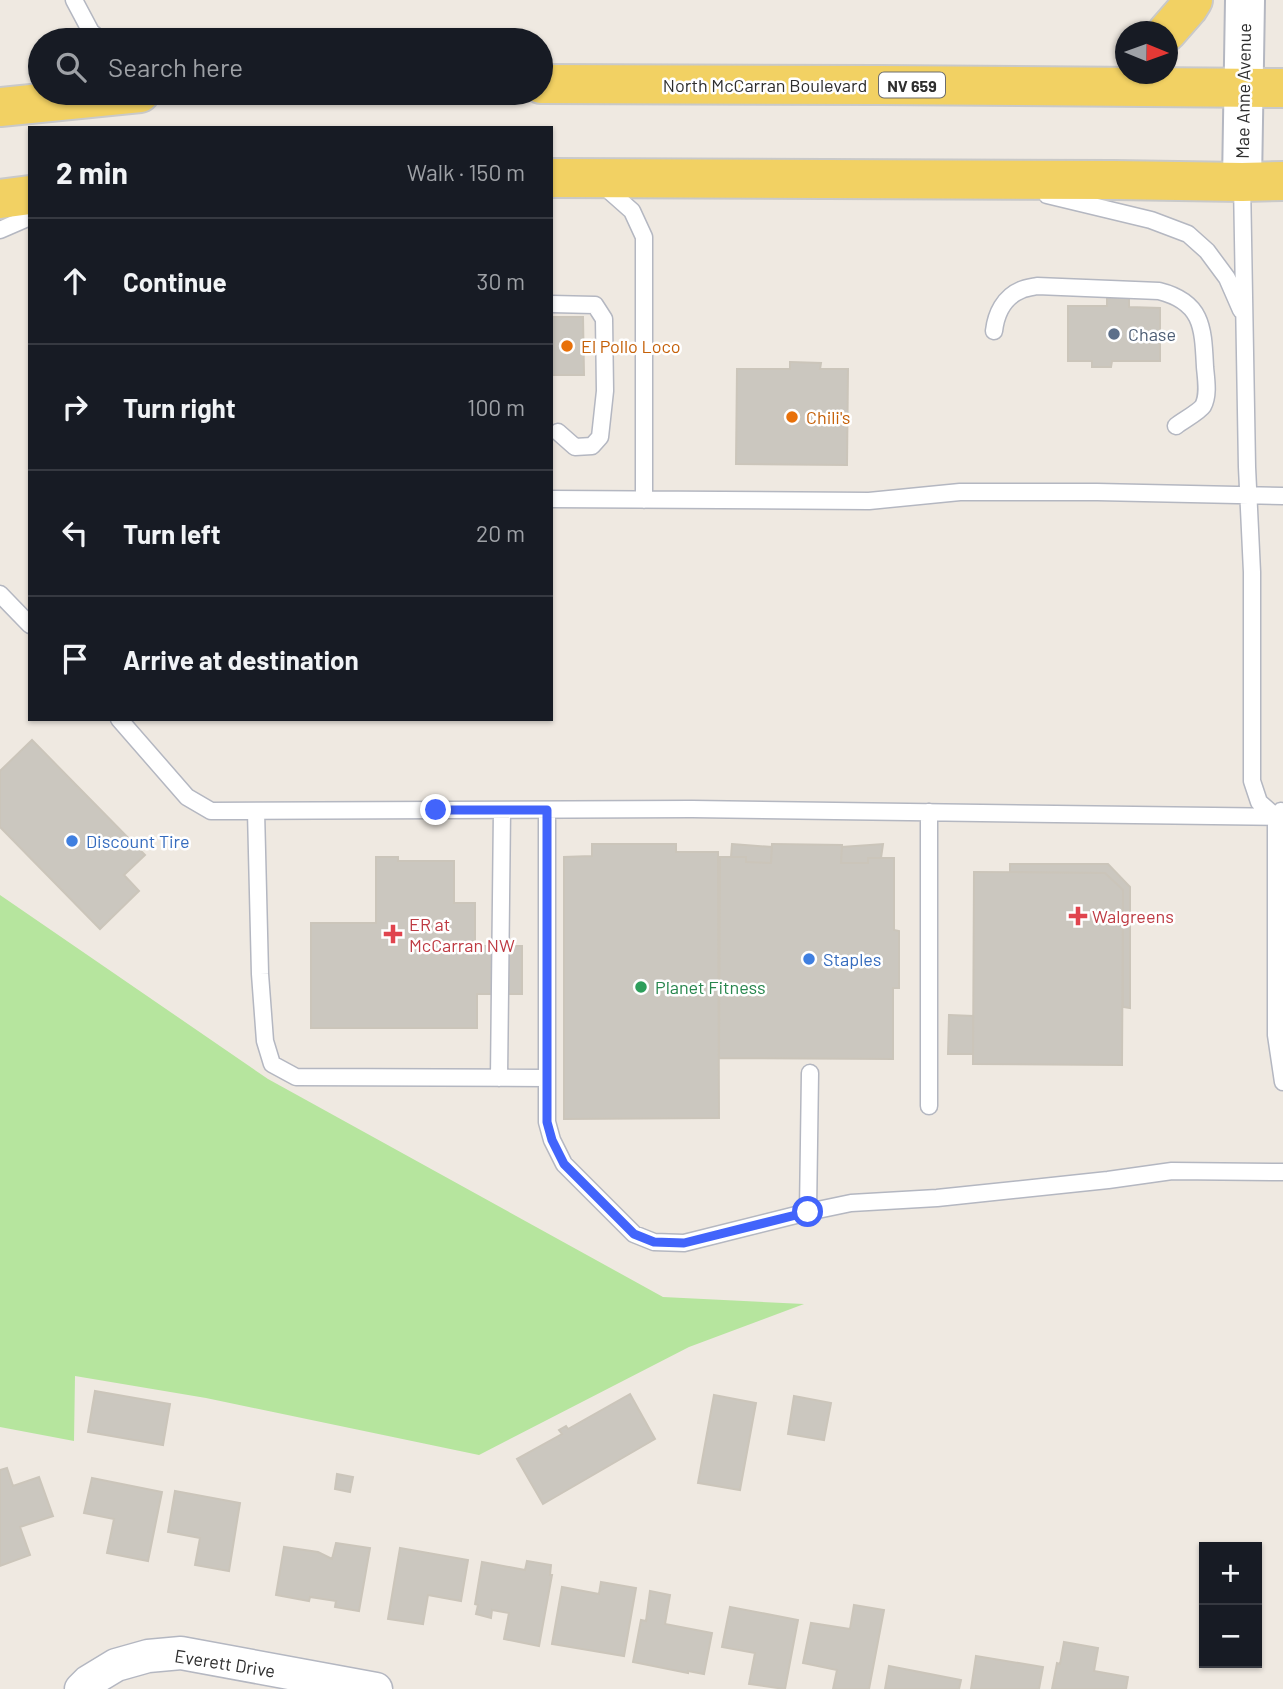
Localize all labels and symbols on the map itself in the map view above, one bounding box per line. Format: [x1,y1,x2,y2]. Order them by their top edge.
north arrow [1115,21,1178,84]
street label: Mae Anne Avenue [1231,23,1255,159]
road number: NV 659 [879,72,945,97]
street label: North McCarran Boulevard [663,74,867,96]
place label: Chase [1128,323,1176,345]
marker: Chase [1106,326,1122,342]
place label: El Pollo Loco [581,335,681,357]
marker: El Pollo Loco [559,338,575,354]
place label: Chili's [806,406,851,428]
marker: Chili's [784,409,800,425]
route end [420,794,451,825]
place label: Discount Tire [86,830,190,852]
marker: Discount Tire [64,833,80,849]
place label: Walgreens [1092,905,1174,927]
marker: Walgreens [1070,908,1086,924]
place label: ER at McCarran NW [409,913,515,956]
marker: ER at McCarran NW [383,924,403,944]
place label: Staples [823,948,881,970]
marker: Staples [801,951,817,967]
place label: Planet Fitness [655,976,766,998]
marker: Planet Fitness [633,979,649,995]
route start [792,1196,823,1227]
street label: Everett Drive [173,1644,277,1682]

